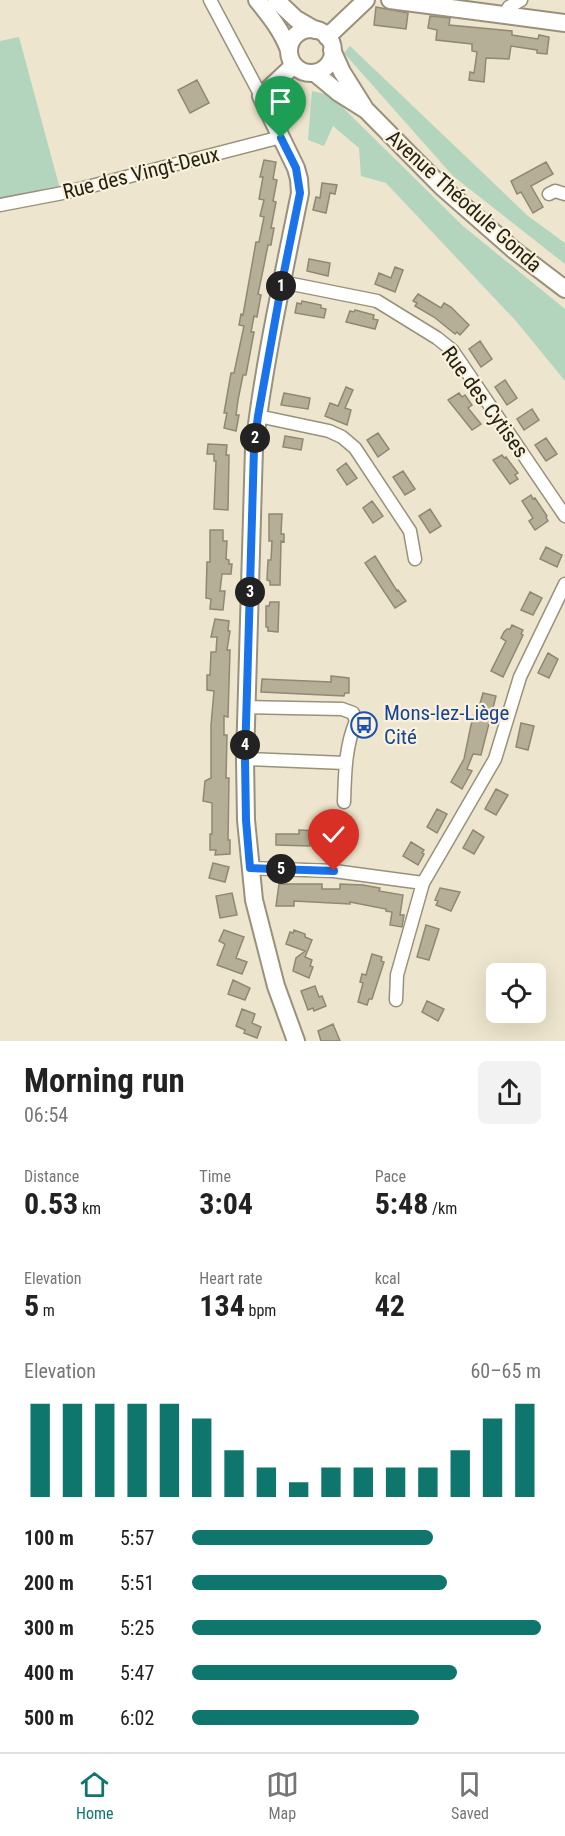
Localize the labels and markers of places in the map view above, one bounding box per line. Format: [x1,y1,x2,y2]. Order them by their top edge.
pin [255,76,306,138]
pin: 1 [266,271,296,301]
pin: 2 [240,423,270,453]
pin: 3 [235,577,265,607]
place label: Mons-lez-Liège Cité [384,701,509,749]
bus stop icon: Mons-lez-Liège Cité [349,710,379,740]
pin: 4 [230,730,260,760]
pin [308,809,359,871]
pin: 5 [266,854,296,884]

